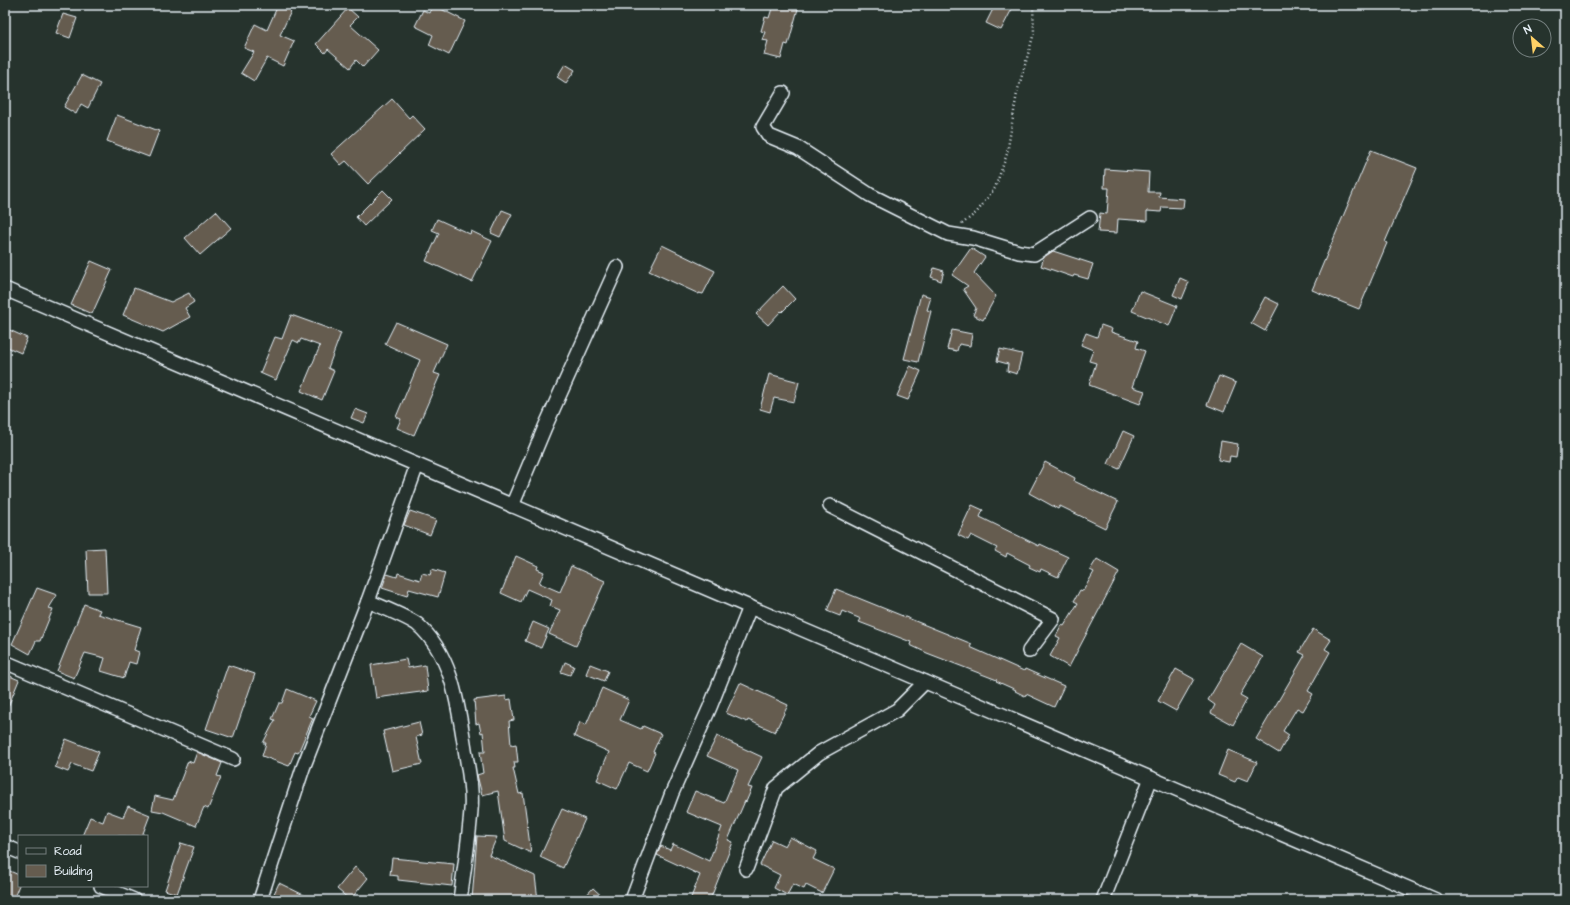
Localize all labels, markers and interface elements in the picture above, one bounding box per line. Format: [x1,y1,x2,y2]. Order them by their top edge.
north arrow [1512,18,1552,58]
text: N [1521,21,1534,38]
legend [18,835,148,887]
text: Road [54,843,82,860]
text: Building [54,863,92,881]

